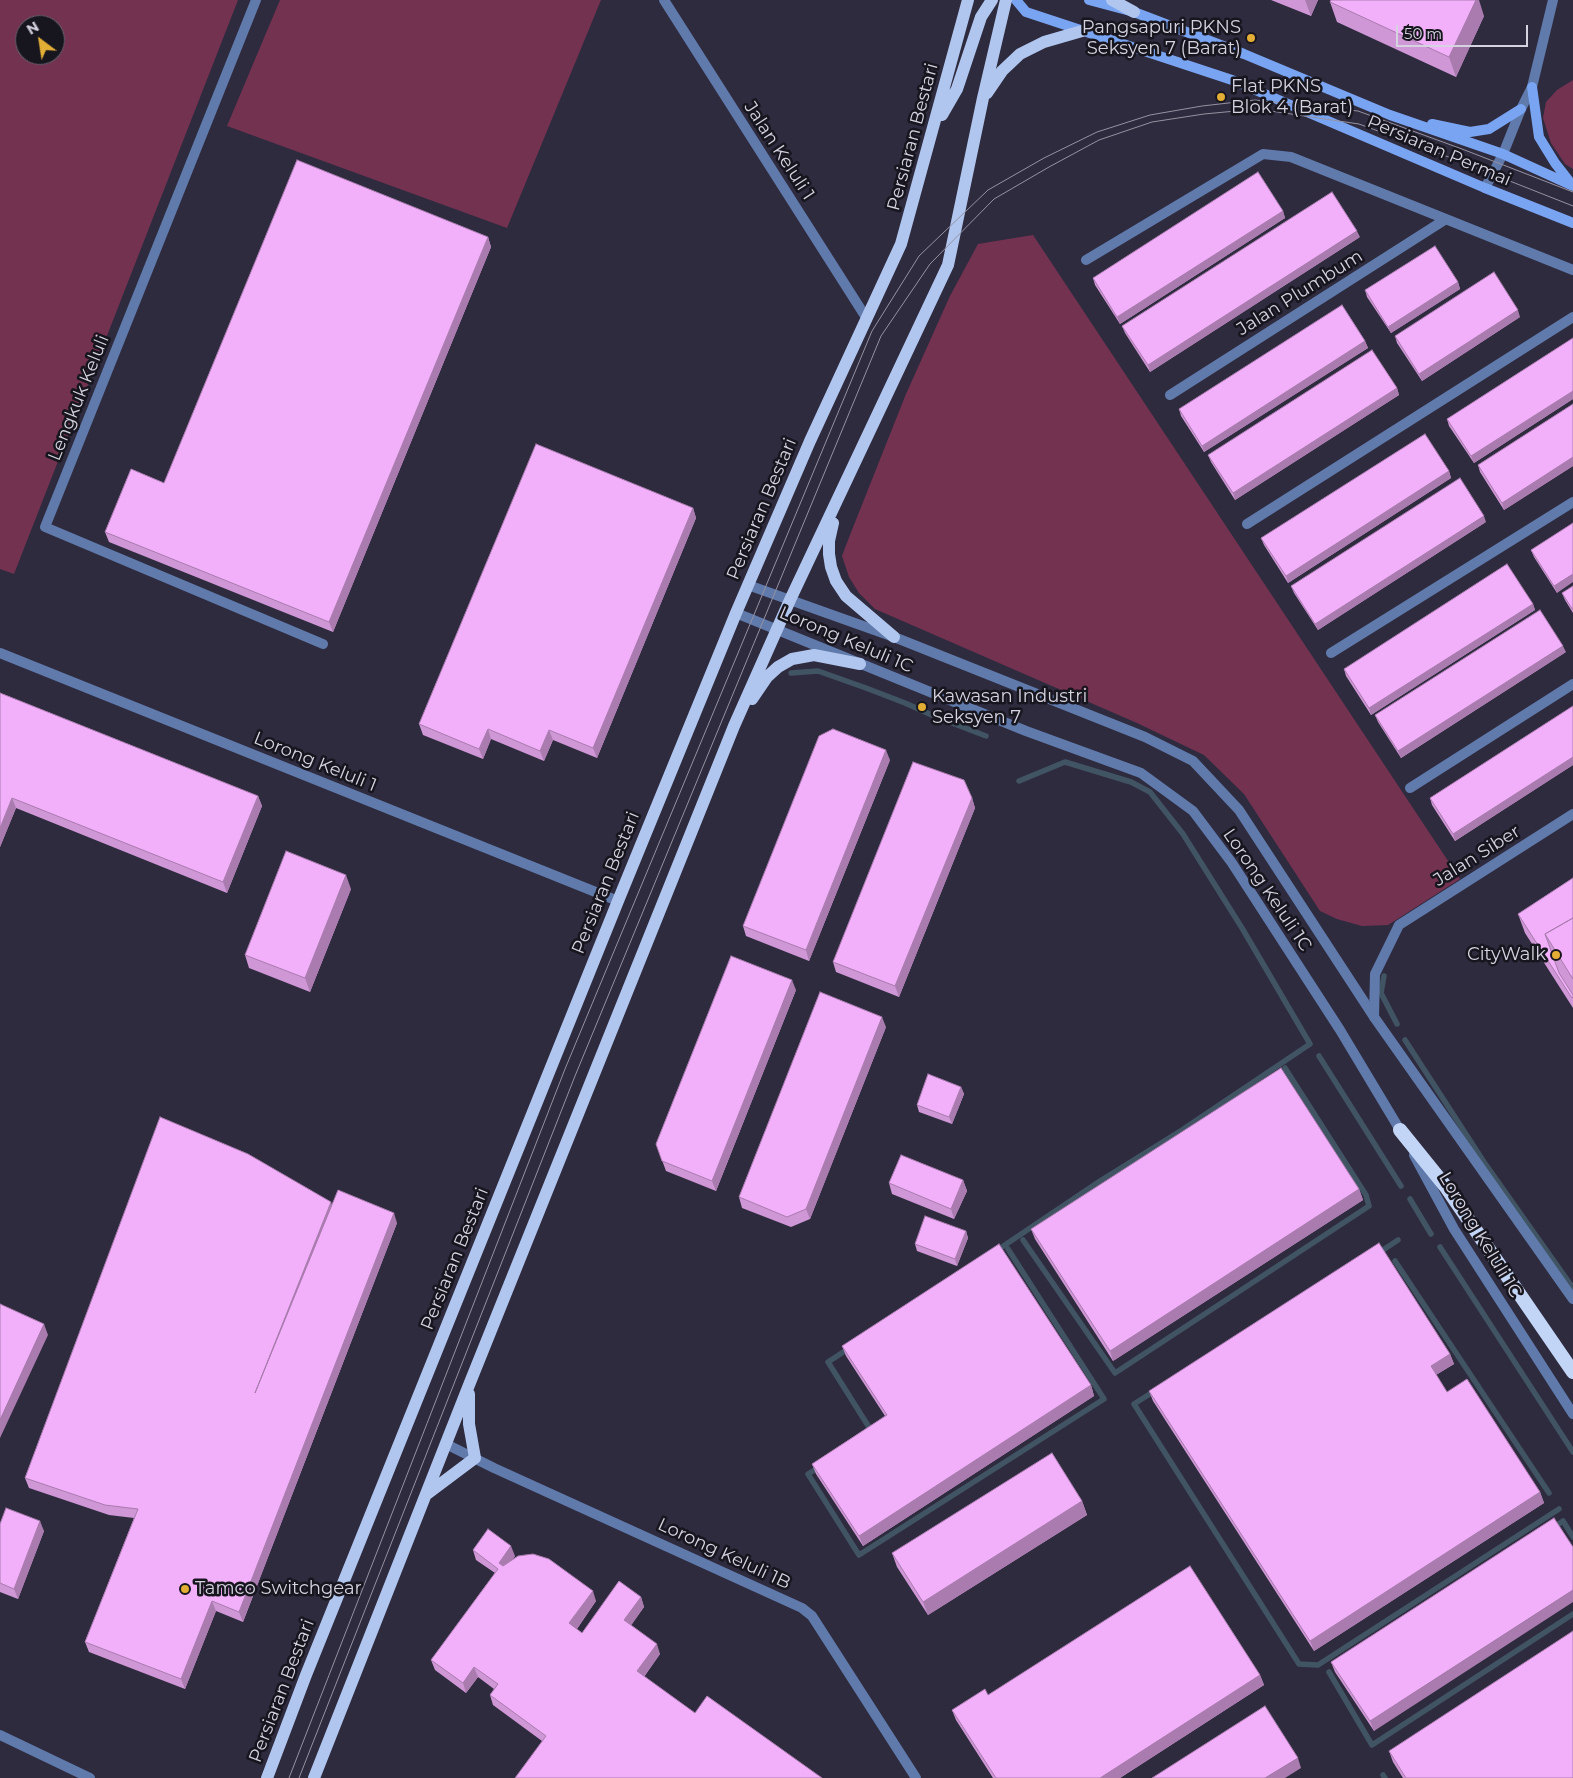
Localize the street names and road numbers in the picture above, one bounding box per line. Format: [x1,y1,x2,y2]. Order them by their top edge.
street label: Persiaran Bestari [883,61,943,213]
street label: Jalan Keluli 1 [739,98,819,204]
street label: Persiaran Permai [1364,111,1514,191]
street label: Jalan Plumbum [1233,246,1367,340]
street label: Lengkuk Keluli [44,332,114,464]
street label: Persiaran Bestari [722,435,802,583]
street label: Lorong Keluli 1C [776,602,916,678]
street label: Lorong Keluli 1 [251,728,379,796]
street label: Persiaran Bestari [568,809,644,957]
street label: Jalan Siber [1430,821,1524,891]
street label: Lorong Keluli 1C [1218,825,1316,955]
street label: Lorong Keluli 1C [1434,1168,1526,1302]
street label: Persiaran Bestari [417,1185,493,1333]
street label: Lorong Keluli 1B [654,1514,794,1594]
street label: Persiaran Bestari [245,1616,319,1766]

